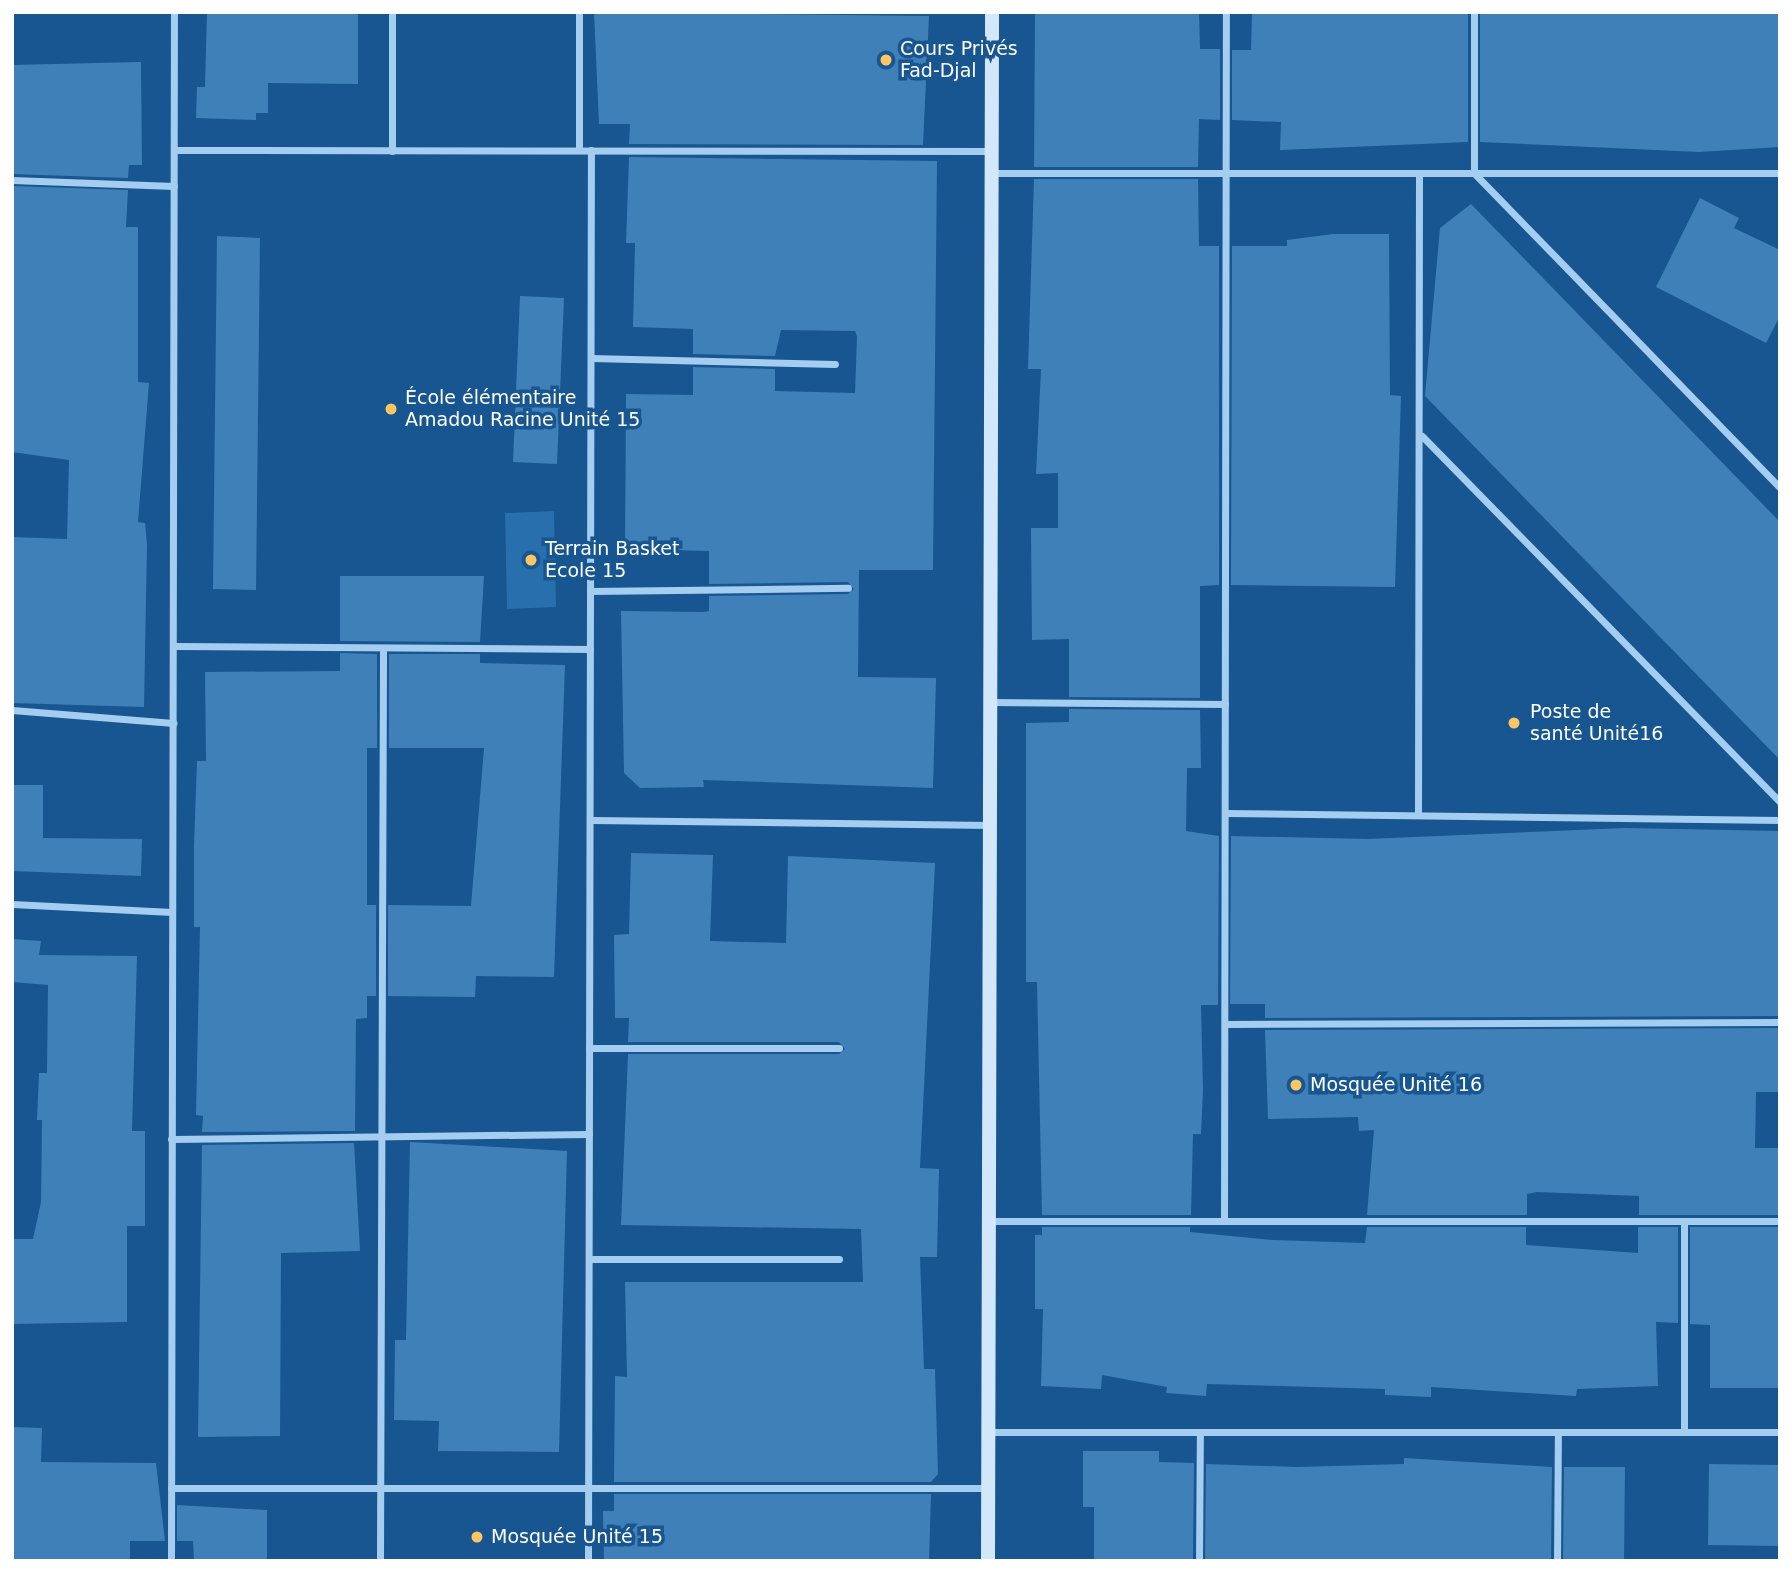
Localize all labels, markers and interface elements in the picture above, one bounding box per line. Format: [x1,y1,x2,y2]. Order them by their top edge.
place label: Cours Privés Fad-Djal [900,38,1018,82]
marker: Cours Privés Fad-Djal [878,52,894,68]
place label: École élémentaire Amadou Racine Unité 15 [405,387,640,431]
marker: École élémentaire Amadou Racine Unité 15 [383,401,399,417]
place label: Terrain Basket Ecole 15 [545,538,679,582]
marker: Terrain Basket Ecole 15 [523,552,539,568]
place label: Poste de santé Unité16 [1530,701,1663,745]
marker: Poste de santé Unité16 [1504,713,1524,733]
place label: Mosquée Unité 16 [1310,1074,1482,1096]
marker: Mosquée Unité 16 [1288,1077,1304,1093]
place label: Mosquée Unité 15 [491,1526,663,1548]
marker: Mosquée Unité 15 [469,1529,485,1545]

